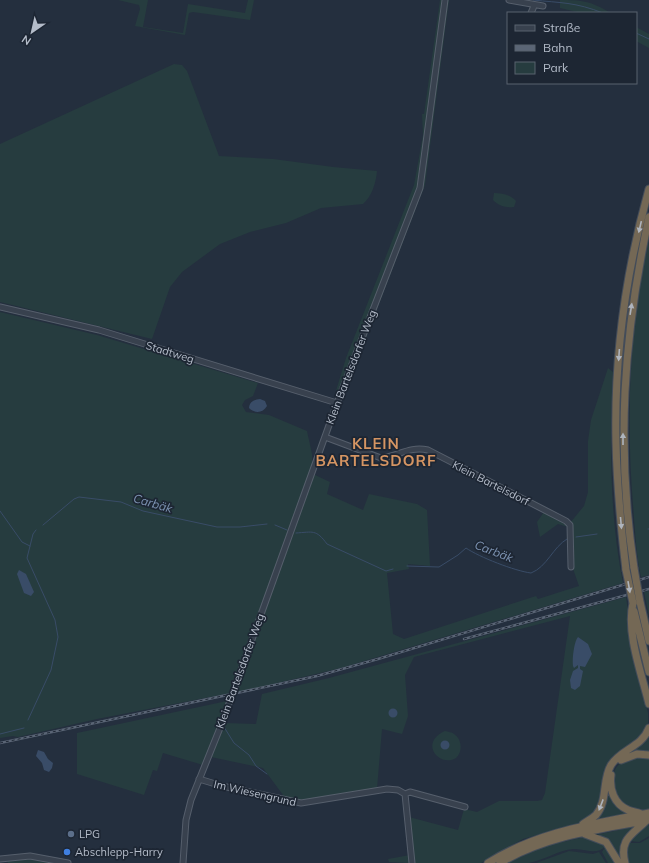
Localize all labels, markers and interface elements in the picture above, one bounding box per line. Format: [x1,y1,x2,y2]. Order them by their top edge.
north arrow [12,12,52,52]
legend [507,12,637,84]
text: Straße [543,20,580,35]
text: N [19,32,34,48]
text: Bahn [543,40,572,55]
text: Park [543,60,569,75]
one-way arrow [636,220,642,233]
one-way arrow [629,303,635,315]
street label: Klein Bartelsdorfer Weg [323,308,379,426]
street label: Stadtweg [144,338,196,366]
one-way arrow [616,349,623,361]
one-way arrow [620,432,626,445]
district label: KLEIN BARTELSDORF [315,434,437,470]
street label: Klein Bartelsdorf [450,458,532,509]
water label: Carbäk [132,490,175,516]
one-way arrow [618,517,625,529]
water label: Carbäk [473,537,516,565]
one-way arrow [626,580,632,593]
street label: Klein Bartelsdorfer Weg [213,612,267,730]
street label: Im Wiesengrund [212,777,298,809]
one-way arrow [598,799,604,811]
place label: LPG [79,827,100,841]
marker: LPG [66,829,76,839]
place label: Abschlepp-Harry [75,845,163,859]
marker: Abschlepp-Harry [62,847,72,857]

